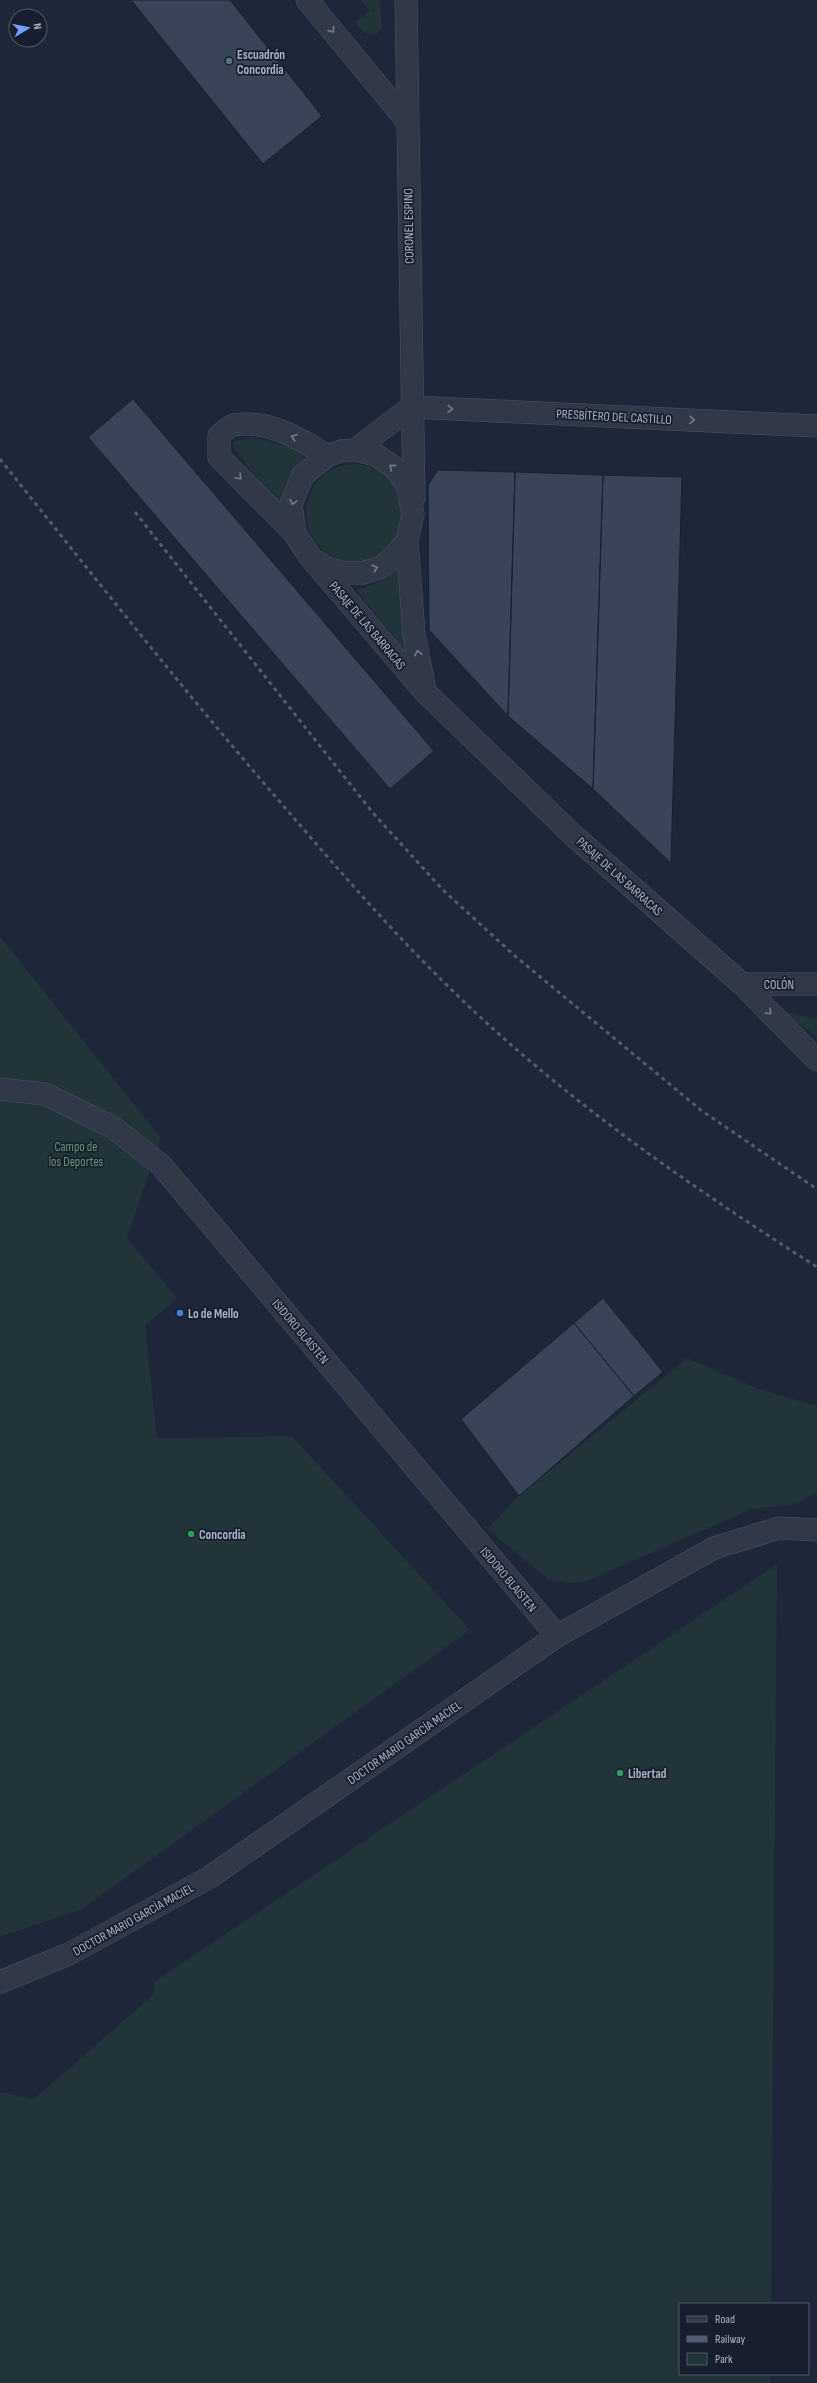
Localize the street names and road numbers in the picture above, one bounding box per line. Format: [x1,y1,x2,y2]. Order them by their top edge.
street label: CORONEL ESPINO [400,188,418,264]
street label: PRESBÍTERO DEL CASTILLO [556,406,672,428]
street label: PASAJE DE LAS BARRACAS [326,578,409,673]
street label: PASAJE DE LAS BARRACAS [573,834,666,920]
street label: COLÓN [764,977,794,993]
street label: ISIDORO BLAISTEN [268,1296,332,1367]
street label: ISIDORO BLAISTEN [476,1544,540,1615]
street label: DOCTOR MARIO GARCÍA MACIEL [344,1697,465,1788]
street label: DOCTOR MARIO GARCÍA MACIEL [70,1880,197,1960]

